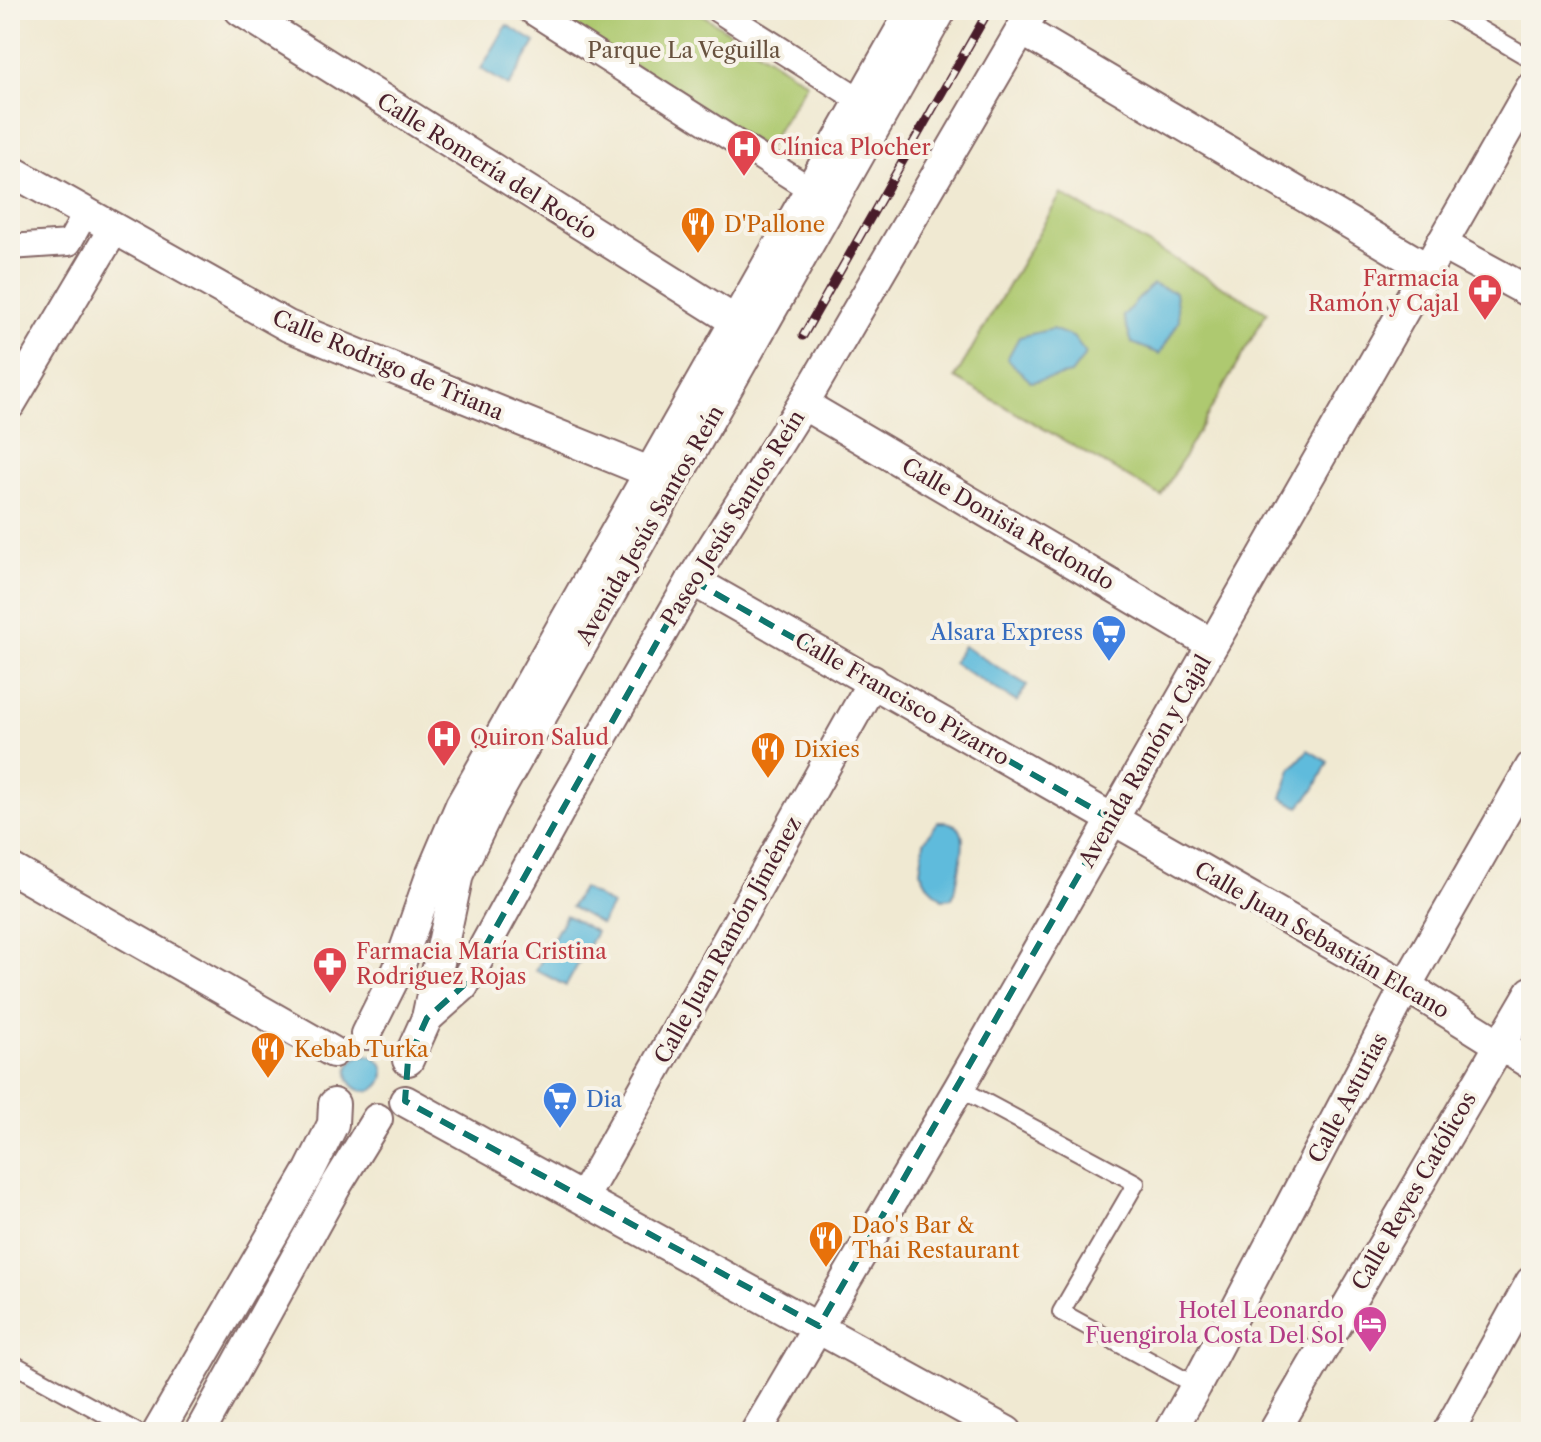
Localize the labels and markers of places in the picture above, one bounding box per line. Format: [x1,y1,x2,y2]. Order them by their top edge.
hospital icon: Clínica Plocher [725,128,763,178]
place label: Clínica Plocher [770,134,931,161]
restaurant icon: D'Pallone [679,205,717,255]
place label: D'Pallone [724,211,825,238]
place label: Farmacia Ramón y Cajal [1308,265,1459,317]
pharmacy icon: Farmacia Ramón y Cajal [1466,272,1504,322]
supermarket icon: Alsara Express [1090,613,1128,663]
place label: Alsara Express [930,619,1083,646]
hospital icon: Quiron Salud [425,718,463,768]
place label: Quiron Salud [470,724,609,751]
restaurant icon: Dixies [749,730,787,780]
place label: Dixies [794,736,860,763]
place label: Farmacia María Cristina Rodriguez Rojas [356,938,607,990]
pharmacy icon: Farmacia María Cristina Rodriguez Rojas [311,945,349,995]
restaurant icon: Kebab Turka [249,1030,287,1080]
place label: Kebab Turka [294,1036,429,1063]
supermarket icon: Dia [541,1080,579,1130]
place label: Dia [586,1086,623,1113]
place label: Dao's Bar & Thai Restaurant [852,1212,1020,1264]
restaurant icon: Dao's Bar & Thai Restaurant [807,1219,845,1269]
place label: Hotel Leonardo Fuengirola Costa Del Sol [1085,1297,1344,1349]
hotel icon: Hotel Leonardo Fuengirola Costa Del Sol [1351,1304,1389,1354]

